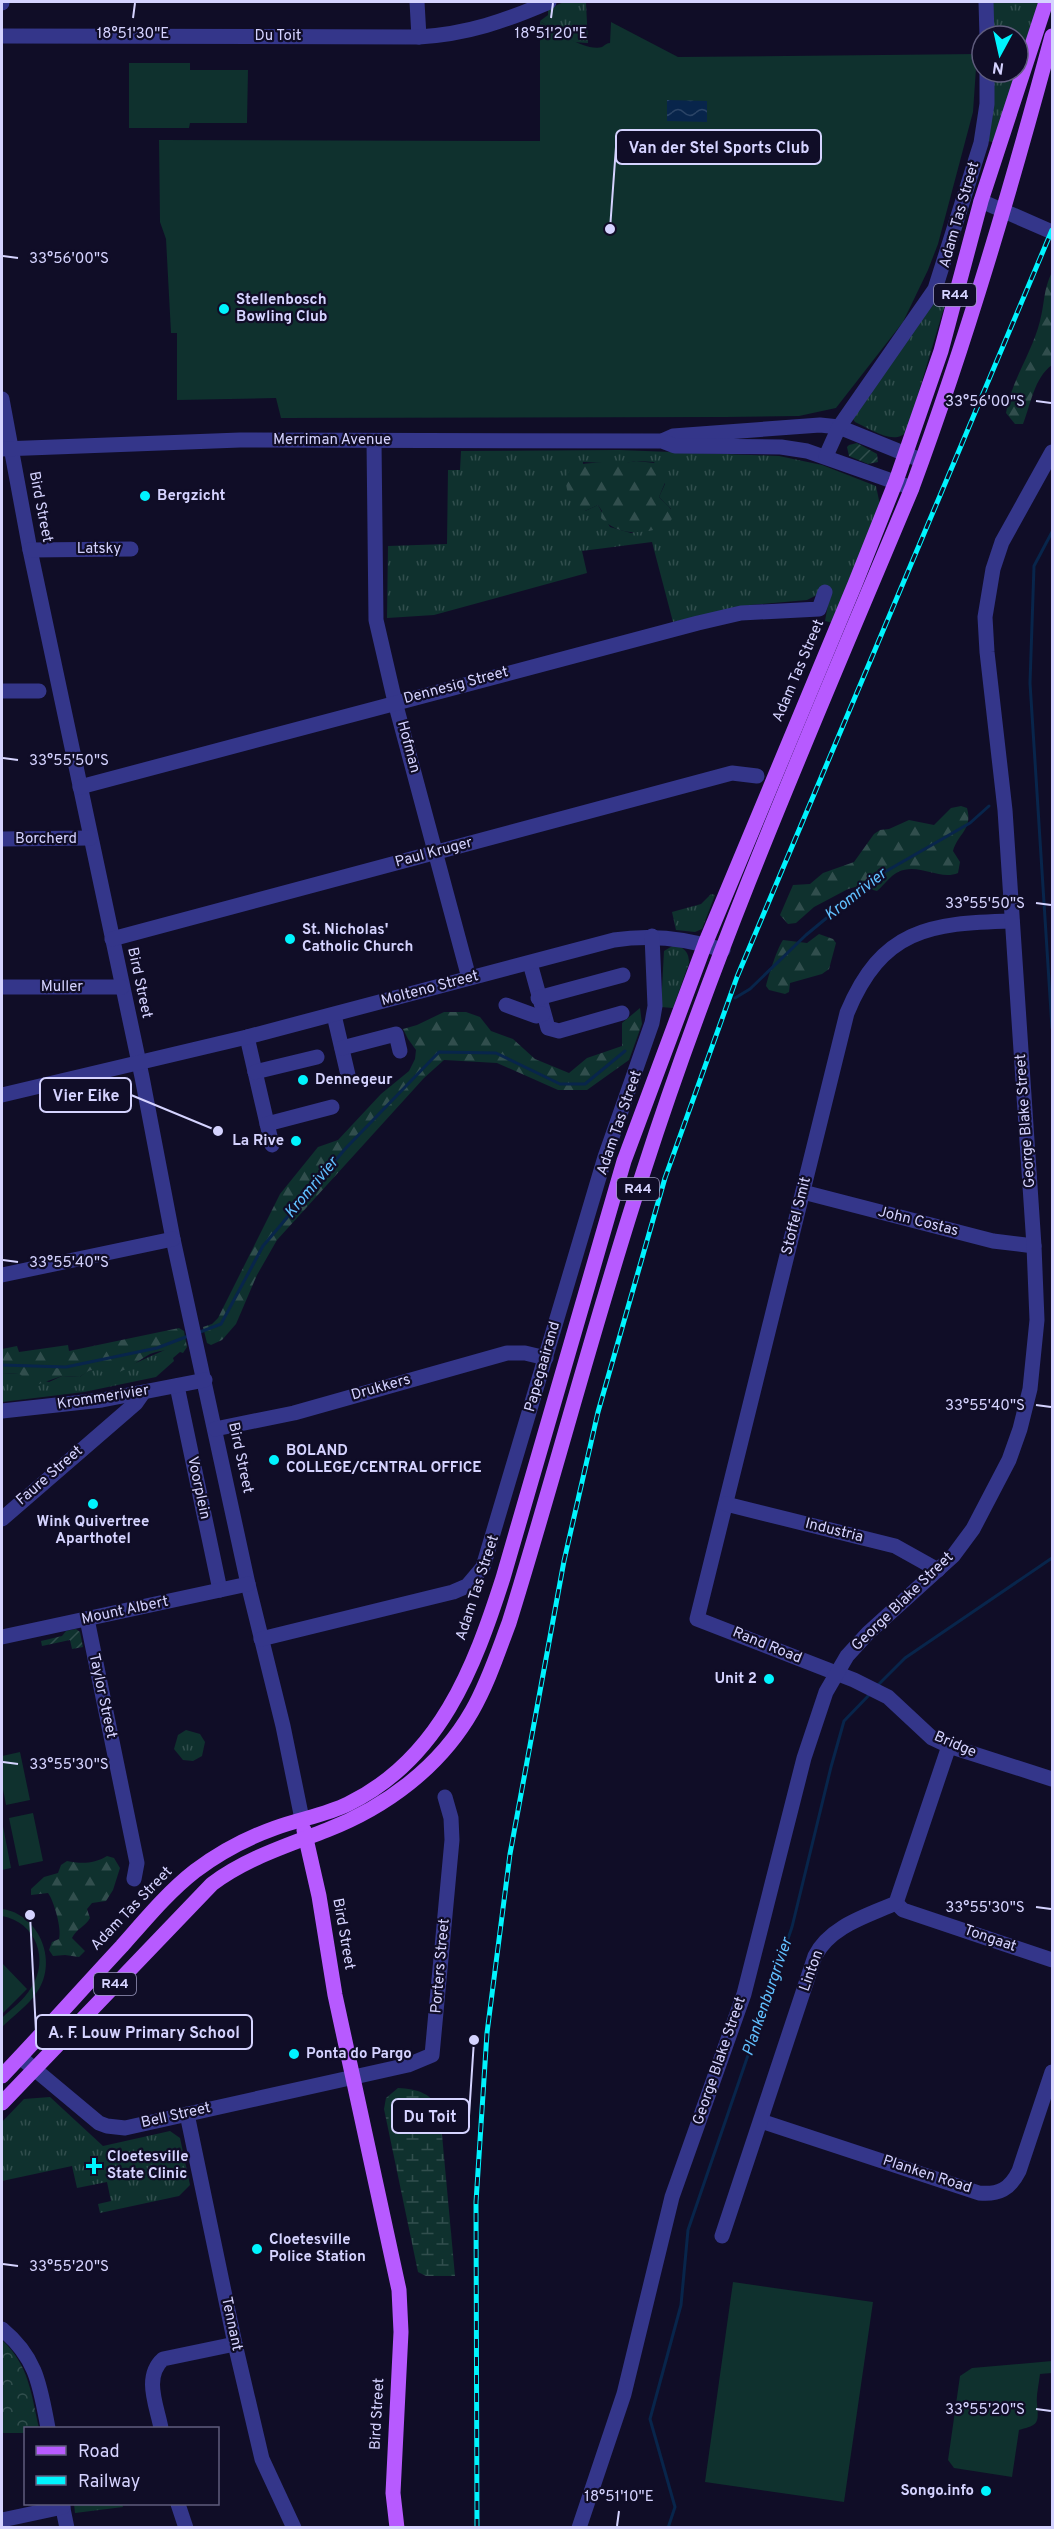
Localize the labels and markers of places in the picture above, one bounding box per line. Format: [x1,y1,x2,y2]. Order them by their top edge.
callout: Van der Stel Sports Club [616,130,821,164]
place label: Stellenbosch Bowling Club [236,291,327,327]
marker: Stellenbosch Bowling Club [217,302,231,316]
place label: Bergzicht [157,487,226,506]
marker: Bergzicht [138,489,152,503]
place label: St. Nicholas' Catholic Church [302,921,413,957]
marker: St. Nicholas' Catholic Church [283,932,297,946]
place label: Dennegeur [315,1071,393,1090]
marker: Dennegeur [296,1073,310,1087]
callout: Vier Eike [40,1078,131,1112]
place label: La Rive [232,1132,284,1151]
marker: La Rive [289,1134,303,1148]
place label: BOLAND COLLEGE/CENTRAL OFFICE [286,1442,482,1478]
marker: BOLAND COLLEGE/CENTRAL OFFICE [267,1453,281,1467]
marker: Wink Quivertree Aparthotel [86,1497,100,1511]
place label: Wink Quivertree Aparthotel [37,1513,149,1549]
place label: Unit 2 [714,1670,757,1689]
marker: Unit 2 [762,1672,776,1686]
callout: A. F. Louw Primary School [36,2015,252,2049]
place label: Ponta do Pargo [306,2045,412,2064]
marker: Ponta do Pargo [287,2047,301,2061]
callout: Du Toit [392,2099,469,2133]
place label: Cloetesville State Clinic [107,2148,189,2184]
marker: Cloetesville State Clinic [85,2157,103,2175]
place label: Cloetesville Police Station [269,2231,366,2267]
marker: Cloetesville Police Station [250,2242,264,2256]
place label: Songo.info [900,2482,974,2501]
marker: Songo.info [979,2484,993,2498]

